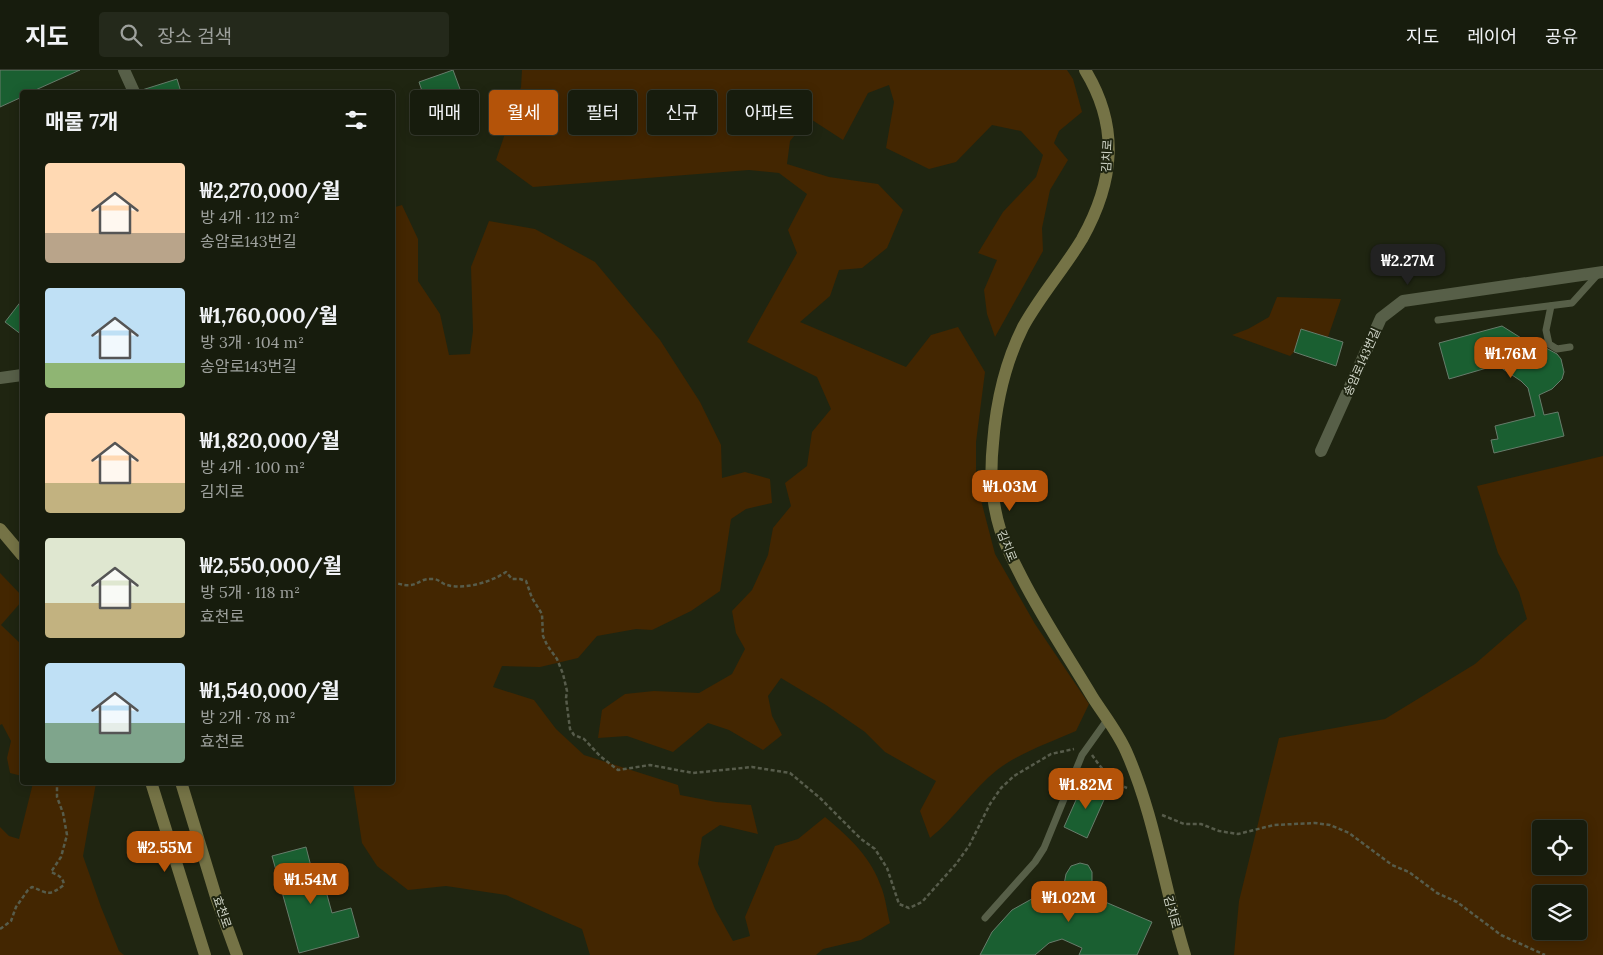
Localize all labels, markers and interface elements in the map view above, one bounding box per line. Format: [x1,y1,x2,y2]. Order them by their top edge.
search box [99,12,449,57]
text: 지도 [25,21,69,52]
icon: search [117,21,145,49]
text: 장소 검색 [157,24,232,48]
text: 지도 [1406,25,1439,48]
text: 레이어 [1467,25,1517,48]
text: 공유 [1545,25,1578,48]
chip: 매매 [410,90,479,135]
chip: 월세 [489,90,558,135]
chip: 필터 [568,90,637,135]
chip: 신규 [647,90,717,135]
chip: 아파트 [727,90,812,135]
icon: filters [342,106,370,134]
text: 매물 7개 [45,108,118,135]
street label: 김치로 [1098,139,1115,173]
text: ₩2,270,000/월 [200,177,341,204]
icon: home [85,183,145,243]
text: 방 4개 · 112 m² [200,207,300,227]
text: 송암로143번길 [200,231,297,251]
pin: ₩2.27M [1367,244,1449,286]
text: ₩2.27M [1381,250,1435,270]
text: ₩1,760,000/월 [200,302,338,329]
icon: home [85,308,145,368]
street label: 송암로143번길 [1340,326,1383,398]
text: 방 3개 · 104 m² [200,332,304,352]
pin: ₩1.76M [1470,336,1552,379]
text: ₩1.76M [1485,343,1537,363]
text: 송암로143번길 [200,356,297,376]
text: ₩1,820,000/월 [200,427,340,454]
icon: home [85,433,145,493]
text: 방 4개 · 100 m² [200,457,305,477]
pin: ₩1.03M [969,470,1051,512]
text: ₩1.03M [983,476,1037,496]
text: 김치로 [200,481,244,501]
street label: 김치로 [994,528,1021,564]
text: ₩2,550,000/월 [200,552,342,579]
icon: home [85,558,145,618]
text: 방 5개 · 118 m² [200,582,300,602]
text: 효천로 [200,606,244,626]
text: ₩1,540,000/월 [200,677,340,704]
icon: home [85,683,145,743]
text: 방 2개 · 78 m² [200,707,296,727]
text: 효천로 [200,731,244,751]
pin: ₩1.82M [1045,768,1127,810]
text: ₩1.82M [1060,774,1112,794]
map controls [1532,820,1587,940]
button: locate [1532,820,1587,875]
pin: ₩2.55M [124,830,206,873]
text: ₩2.55M [138,837,192,857]
pin: ₩1.54M [270,862,352,905]
text: ₩1.54M [285,869,337,889]
pin: ₩1.02M [1028,880,1110,923]
button: layers [1532,885,1587,940]
text: ₩1.02M [1042,887,1096,907]
street label: 효천로 [210,894,235,930]
street label: 김치로 [1161,894,1184,930]

